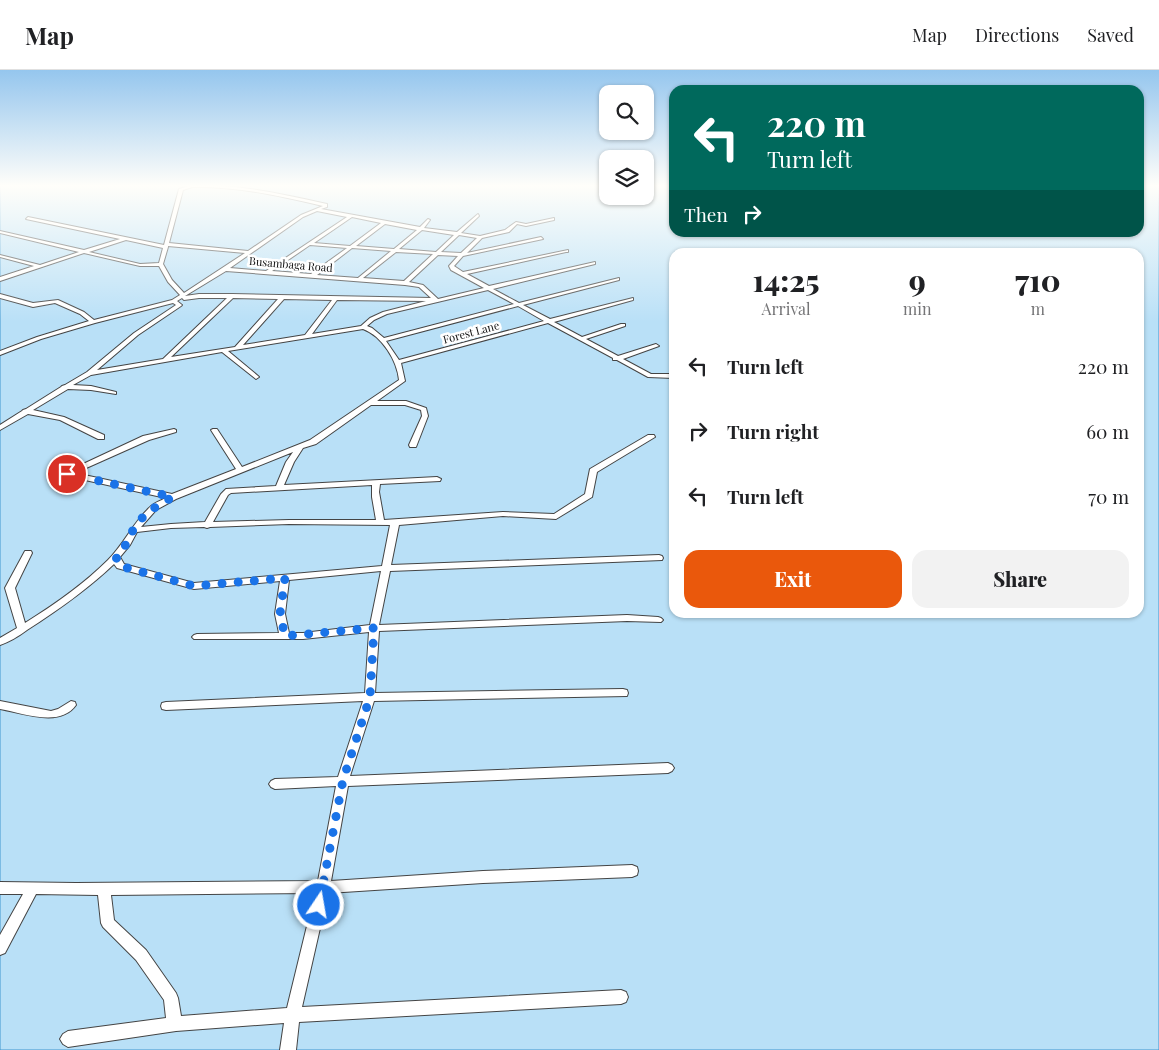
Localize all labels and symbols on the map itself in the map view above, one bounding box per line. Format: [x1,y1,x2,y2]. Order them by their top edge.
street label: Busambaga Road [249,253,334,275]
street label: Forest Lane [441,317,501,347]
pin [46,453,88,495]
position arrow [292,878,344,930]

